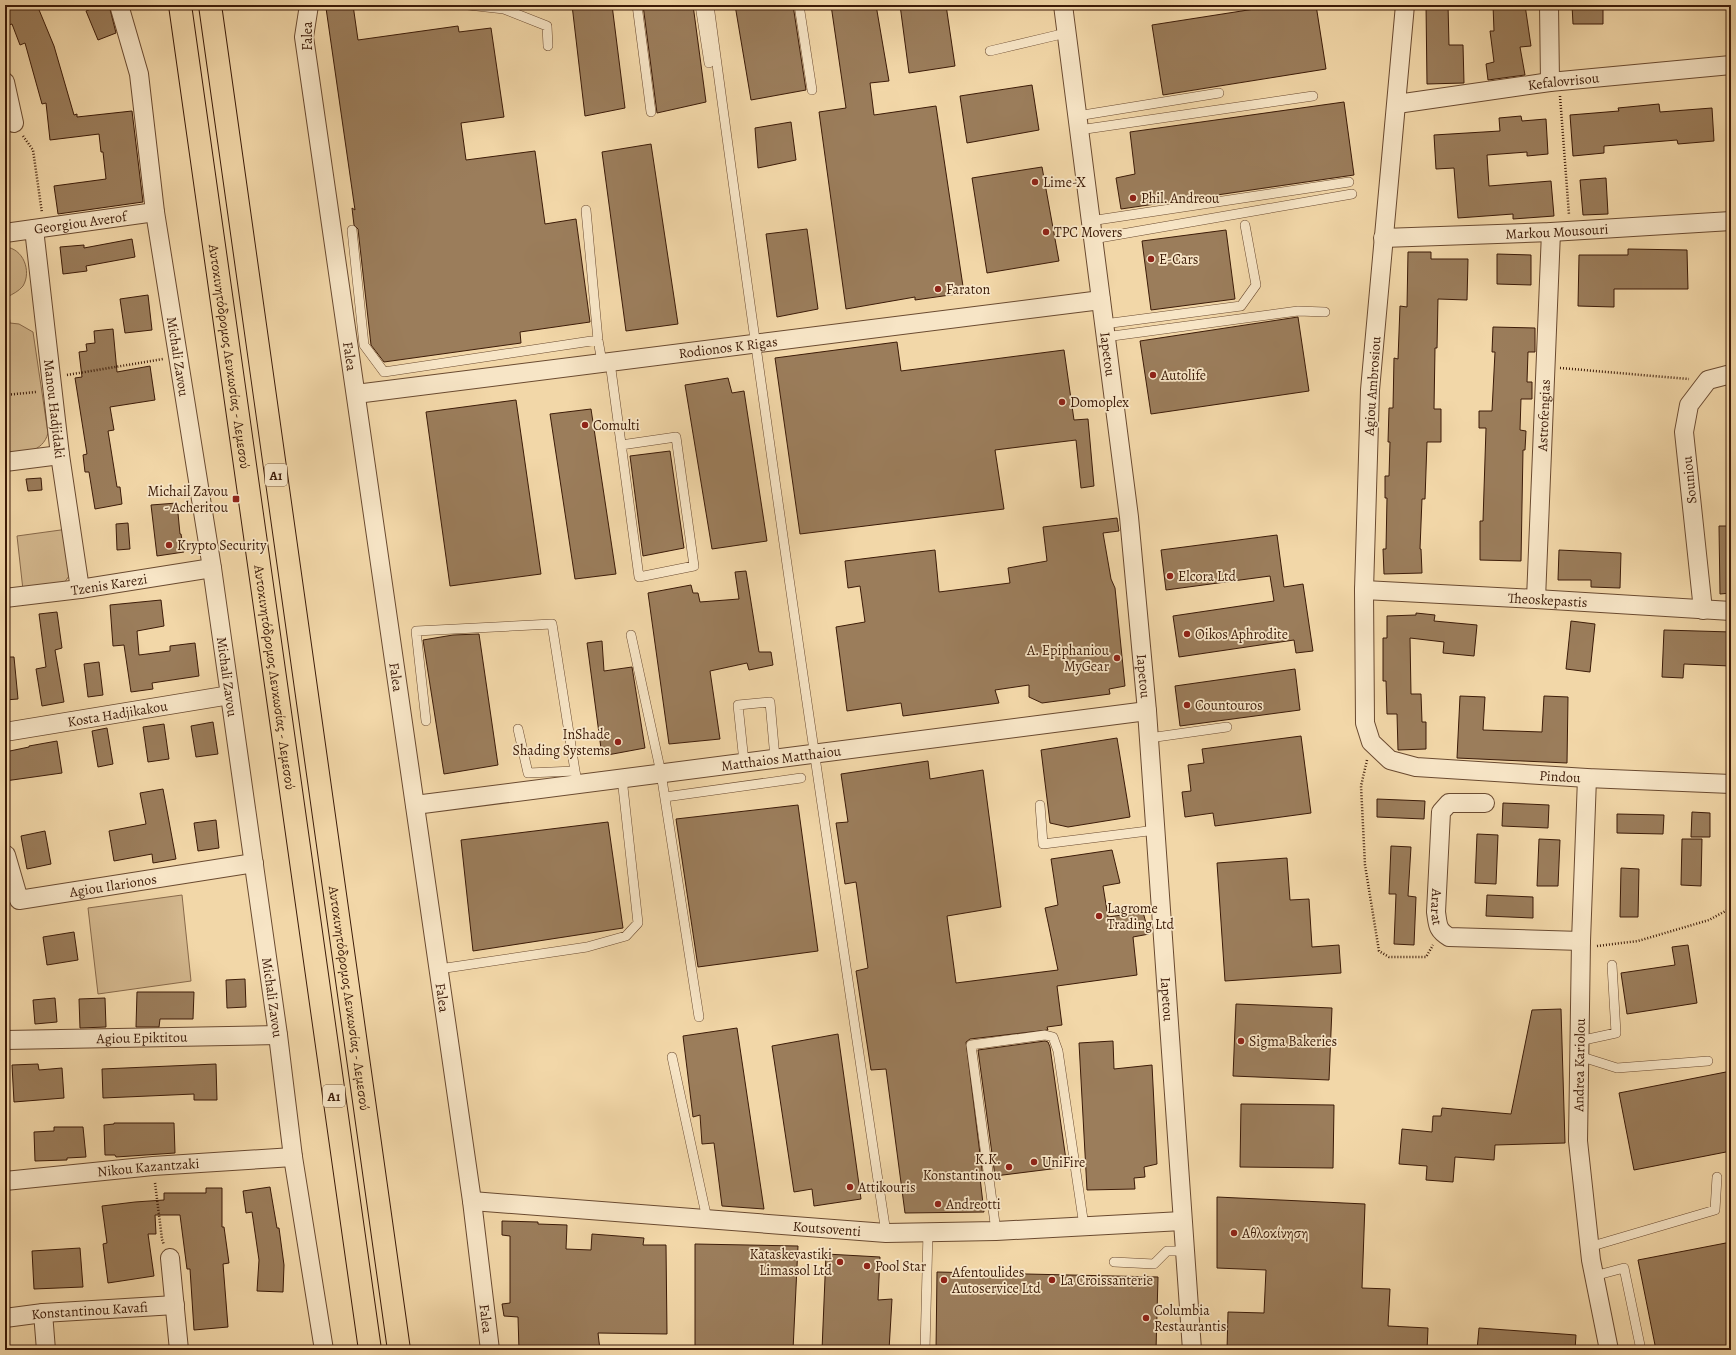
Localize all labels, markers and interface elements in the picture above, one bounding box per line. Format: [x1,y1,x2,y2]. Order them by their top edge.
street label: Falea [298,21,317,51]
street label: Kefalovrisou [1527,68,1600,95]
place label: Lime-X [1043,173,1086,192]
marker: Lime-X [1030,177,1040,187]
place label: Phil. Andreou [1141,189,1220,208]
marker: Phil. Andreou [1128,193,1138,203]
street label: Georgiou Averof [33,207,130,239]
street label: Markou Mousouri [1505,220,1609,244]
place label: TPC Movers [1054,223,1123,242]
marker: TPC Movers [1041,227,1051,237]
street label: Αυτοκινητόδρομος Λευκωσίας - Λεμεσού [204,242,254,470]
place label: E-Cars [1159,250,1198,269]
marker: E-Cars [1146,254,1156,264]
place label: Faraton [946,280,990,299]
marker: Faraton [933,284,943,294]
street label: Michali Zavou [162,315,193,398]
street label: Iapetou [1095,331,1120,378]
street label: Rodionos K Rigas [677,332,779,363]
street label: Agiou Ambrosiou [1359,335,1385,437]
street label: Falea [338,340,361,373]
street label: Manou Hadjidaki [39,358,69,460]
place label: Autolife [1160,366,1206,385]
marker: Autolife [1148,370,1158,380]
street label: Astrofengias [1533,379,1555,453]
place label: Domoplex [1070,393,1129,412]
marker: Domoplex [1057,397,1067,407]
place label: Comulti [593,416,640,435]
marker: Comulti [580,420,590,430]
street label: Souniou [1678,455,1701,505]
road number: A1 [265,464,287,486]
place label: Michail Zavou - Acheritou [148,482,228,517]
marker: Michail Zavou - Acheritou [231,494,241,504]
place label: Krypto Security [177,536,267,555]
marker: Krypto Security [164,540,174,550]
street label: Αυτοκινητόδρομος Λευκωσίας - Λεμεσού [249,563,300,791]
place label: Elcora Ltd [1178,567,1237,586]
street label: Tzenis Karezi [70,569,149,600]
marker: Elcora Ltd [1165,571,1175,581]
street label: Theoskepastis [1508,589,1588,612]
place label: Oikos Aphrodite [1195,625,1288,644]
marker: Oikos Aphrodite [1182,629,1192,639]
street label: Michali Zavou [212,635,242,718]
place label: A. Epiphaniou MyGear [1026,641,1110,676]
marker: A. Epiphaniou MyGear [1112,653,1122,663]
street label: Iapetou [1132,653,1155,699]
street label: Falea [384,661,407,693]
street label: Kosta Hadjikakou [66,696,169,732]
place label: Countouros [1195,696,1263,715]
marker: Countouros [1182,700,1192,710]
place label: InShade Shading Systems [513,725,610,760]
marker: InShade Shading Systems [613,737,623,747]
street label: Matthaios Matthaiou [720,741,843,776]
street label: Pindou [1539,766,1582,788]
street label: Agiou Ilarionos [67,869,158,902]
street label: Αυτοκινητόδρομος Λευκωσίας - Λεμεσού [324,884,374,1112]
street label: Ararat [1426,887,1447,927]
place label: Lagrome Trading Ltd [1107,899,1175,934]
marker: Lagrome Trading Ltd [1094,911,1104,921]
street label: Michali Zavou [257,956,287,1039]
street label: Iapetou [1156,977,1178,1022]
street label: Falea [431,982,454,1014]
street label: Andrea Kariolou [1569,1018,1590,1113]
street label: Agiou Epiktitou [95,1028,188,1048]
place label: Sigma Bakeries [1249,1032,1337,1051]
marker: Sigma Bakeries [1236,1036,1246,1046]
road number: A1 [323,1085,345,1107]
place label: K.K. Konstantinou [923,1150,1001,1185]
place label: UniFire [1042,1153,1085,1172]
street label: Nikou Kazantzaki [96,1154,200,1182]
marker: UniFire [1029,1157,1039,1167]
marker: K.K. Konstantinou [1004,1162,1014,1172]
place label: Attikouris [857,1178,916,1197]
marker: Attikouris [845,1182,855,1192]
place label: Andreotti [945,1195,1001,1214]
marker: Andreotti [933,1199,943,1209]
street label: Koutsoventi [792,1217,862,1241]
place label: Αθλοκίνηση [1241,1224,1308,1243]
marker: Αθλοκίνηση [1229,1228,1239,1238]
place label: Kataskevastiki Limassol Ltd [749,1245,832,1280]
marker: Kataskevastiki Limassol Ltd [835,1257,845,1267]
place label: Pool Star [875,1257,927,1276]
marker: Pool Star [862,1261,872,1271]
place label: Afentoulides Autoservice Ltd [951,1263,1041,1298]
place label: La Croissanterie [1060,1271,1153,1290]
marker: Afentoulides Autoservice Ltd [939,1275,949,1285]
marker: La Croissanterie [1047,1275,1057,1285]
street label: Konstantinou Kavafi [30,1298,148,1324]
place label: Columbia Restaurantis [1154,1301,1226,1336]
street label: Falea [475,1303,497,1335]
marker: Columbia Restaurantis [1141,1313,1151,1323]

